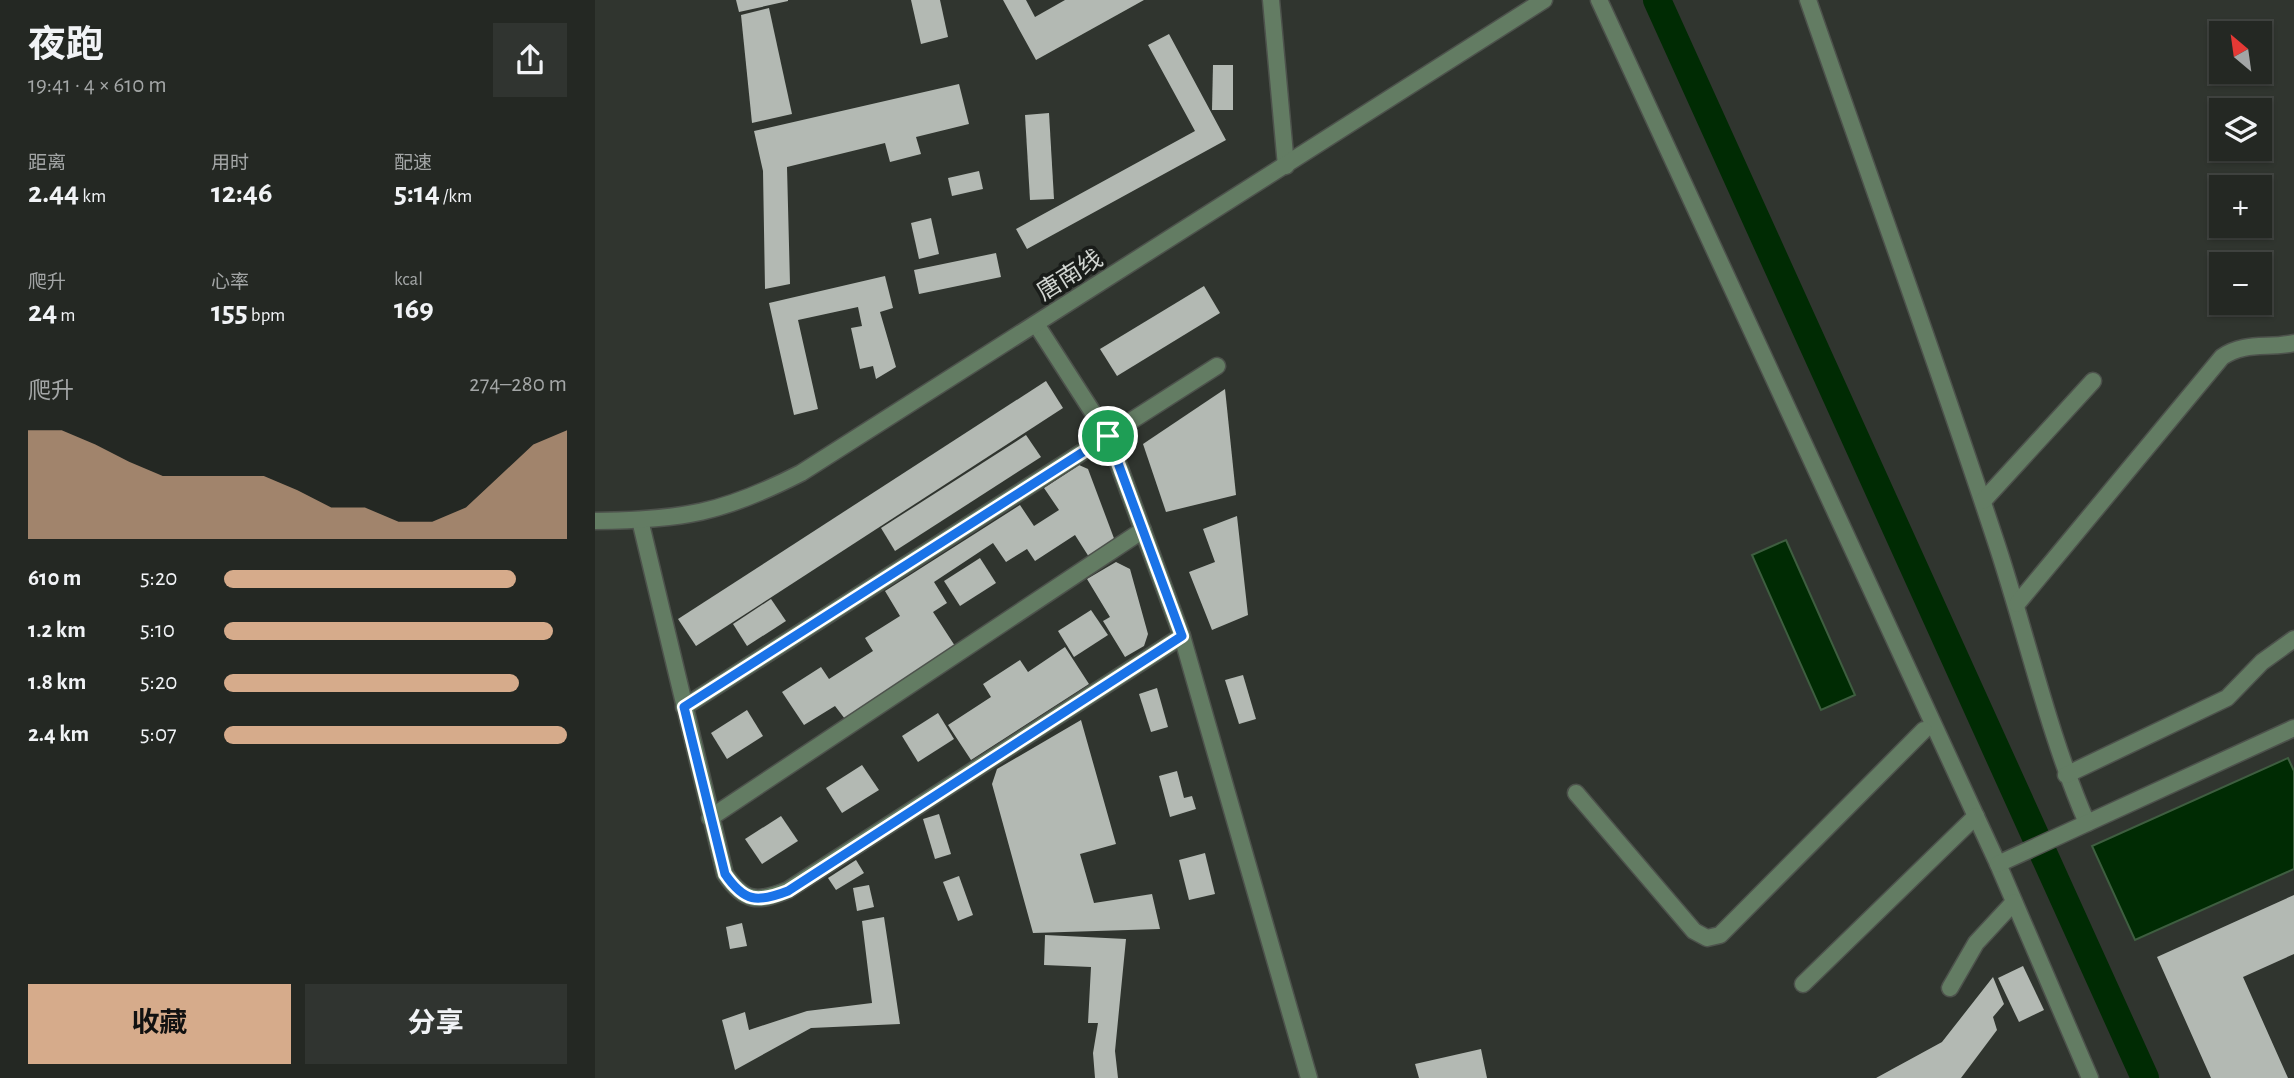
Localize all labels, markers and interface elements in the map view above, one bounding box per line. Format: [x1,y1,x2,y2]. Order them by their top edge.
north arrow [2209,21,2271,84]
map controls [2209,21,2272,315]
button: share [493,23,567,97]
text: 夜跑 [28,27,104,65]
text: 19:41 · 4 × 610 m [28,74,167,97]
button: layers [2209,98,2272,161]
text: 距离 [28,154,66,173]
text: 用时 [211,154,249,173]
text: 配速 [394,154,432,173]
button: + [2209,175,2272,238]
text: 2.44 [28,178,79,208]
text: 12:46 [211,178,272,208]
text: 5:14 [394,178,440,208]
text: km [79,187,106,206]
text: /km [440,187,472,206]
street label: 唐南线 [1032,245,1107,305]
button: − [2209,252,2272,315]
text: kcal [394,270,423,289]
text: 爬升 [28,273,66,292]
text: 心率 [211,273,249,292]
text: 169 [394,294,434,324]
text: 24 [28,297,57,327]
text: 155 [211,297,248,327]
text: m [57,306,76,325]
text: bpm [248,306,285,325]
text: 274–280 m [469,373,567,396]
text: 爬升 [28,380,74,403]
pin [1078,406,1138,466]
icon: arrive [1089,417,1127,455]
text: 610 m [28,567,81,590]
text: 5:20 [140,567,178,590]
text: 1.2 km [28,619,86,642]
text: 5:10 [140,619,175,642]
text: 1.8 km [28,671,86,694]
text: 5:20 [140,671,178,694]
text: 2.4 km [28,723,89,746]
text: 5:07 [140,723,177,746]
button: 收藏 [28,984,291,1064]
button: 分享 [305,984,567,1064]

